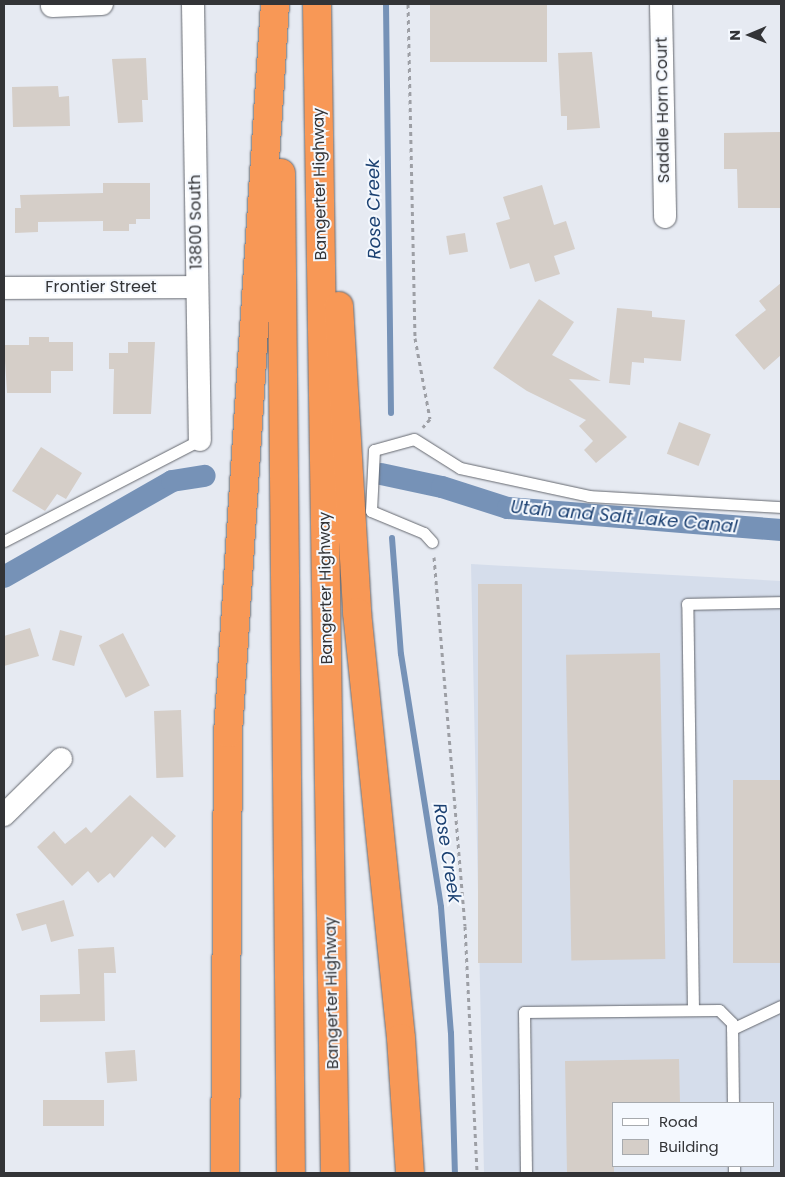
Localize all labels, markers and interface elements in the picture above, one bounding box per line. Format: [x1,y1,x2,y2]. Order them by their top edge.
north arrow [725,10,775,60]
text: N [725,30,745,41]
street label: Saddle Horn Court [652,37,674,183]
street label: Bangerter Highway [309,108,331,260]
water label: Rose Creek [362,159,386,259]
street label: 13800 South [186,174,206,270]
street label: Frontier Street [45,277,157,297]
water label: Utah and Salt Lake Canal [510,496,738,538]
street label: Bangerter Highway [315,512,337,664]
water label: Rose Creek [428,802,466,904]
street label: Bangerter Highway [321,917,343,1069]
legend [612,1102,775,1167]
text: Road [659,1111,698,1132]
text: Building [659,1136,719,1157]

